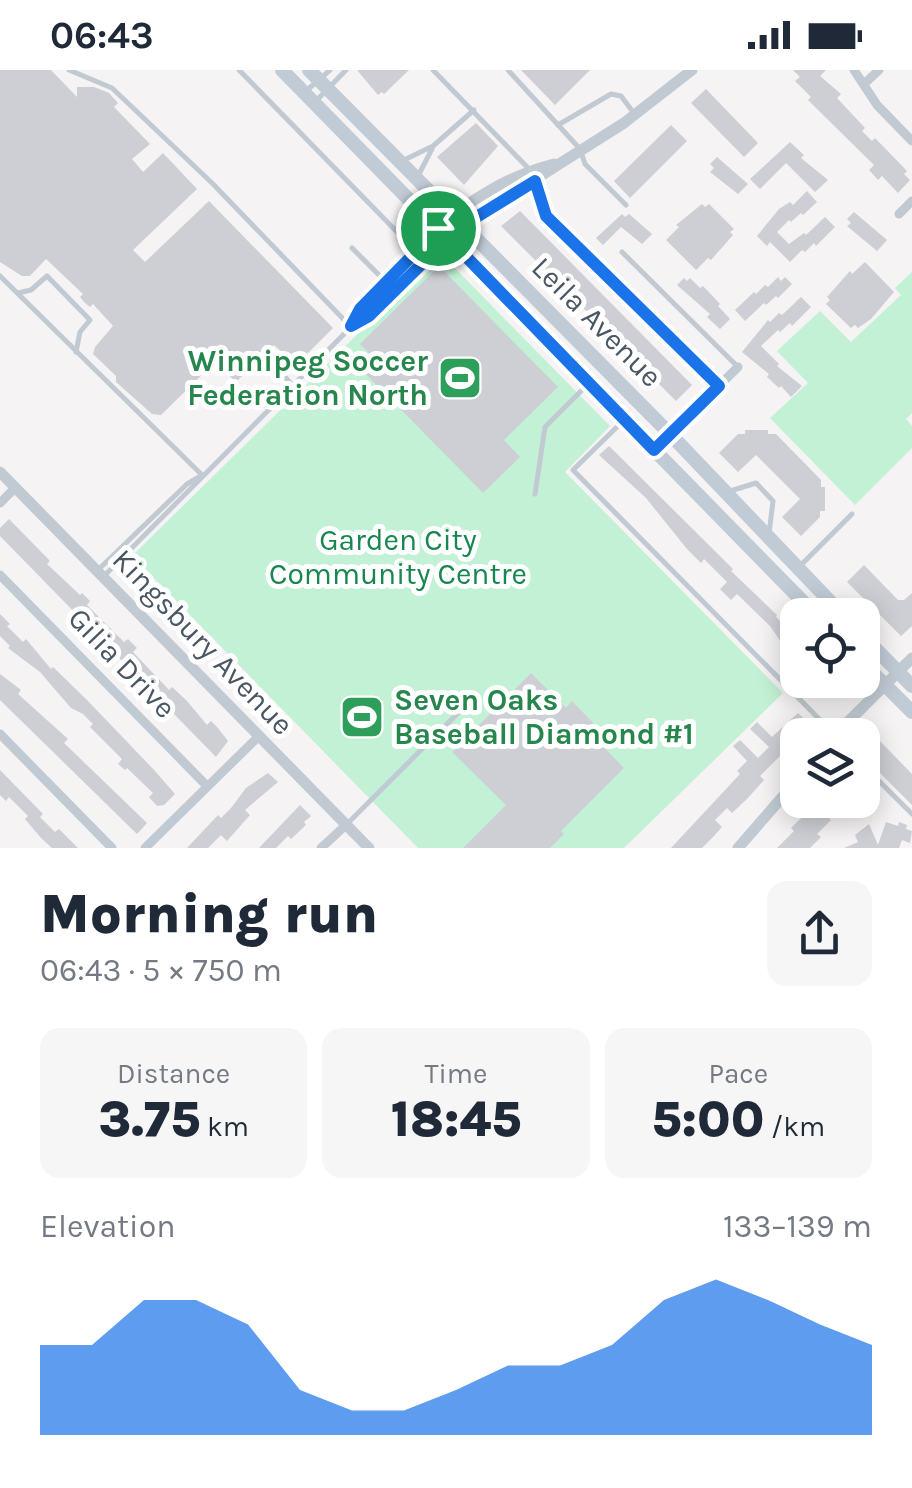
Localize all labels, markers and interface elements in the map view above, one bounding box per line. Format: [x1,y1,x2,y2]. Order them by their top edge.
text: 06:43 [50,13,154,58]
pin [396,186,481,271]
icon: arrive [411,201,466,256]
street label: Leila Avenue [524,249,670,395]
place label: Winnipeg Soccer Federation North [187,343,428,413]
sports icon: Winnipeg Soccer Federation North [437,355,483,401]
park label: Garden City Community Centre [269,522,527,592]
street label: Kingsbury Avenue [105,542,301,742]
map controls [780,598,880,818]
button: locate [780,598,880,698]
street label: Gilia Drive [61,600,183,726]
place label: Seven Oaks Baseball Diamond #1 [394,682,694,752]
sports icon: Seven Oaks Baseball Diamond #1 [339,694,385,740]
button: layers [780,718,880,818]
button: share [767,881,872,986]
text: Morning run [40,882,378,946]
text: 06:43 · 5 × 750 m [40,952,282,989]
text: Distance [117,1057,230,1090]
text: Time [425,1057,487,1090]
text: Pace [708,1057,768,1090]
text: 3.75 [98,1090,200,1149]
text: 18:45 [391,1090,521,1149]
text: 5:00 [652,1090,764,1149]
text: km [200,1110,249,1143]
text: /km [764,1110,825,1143]
text: Elevation [40,1208,175,1245]
text: 133–139 m [723,1208,872,1245]

